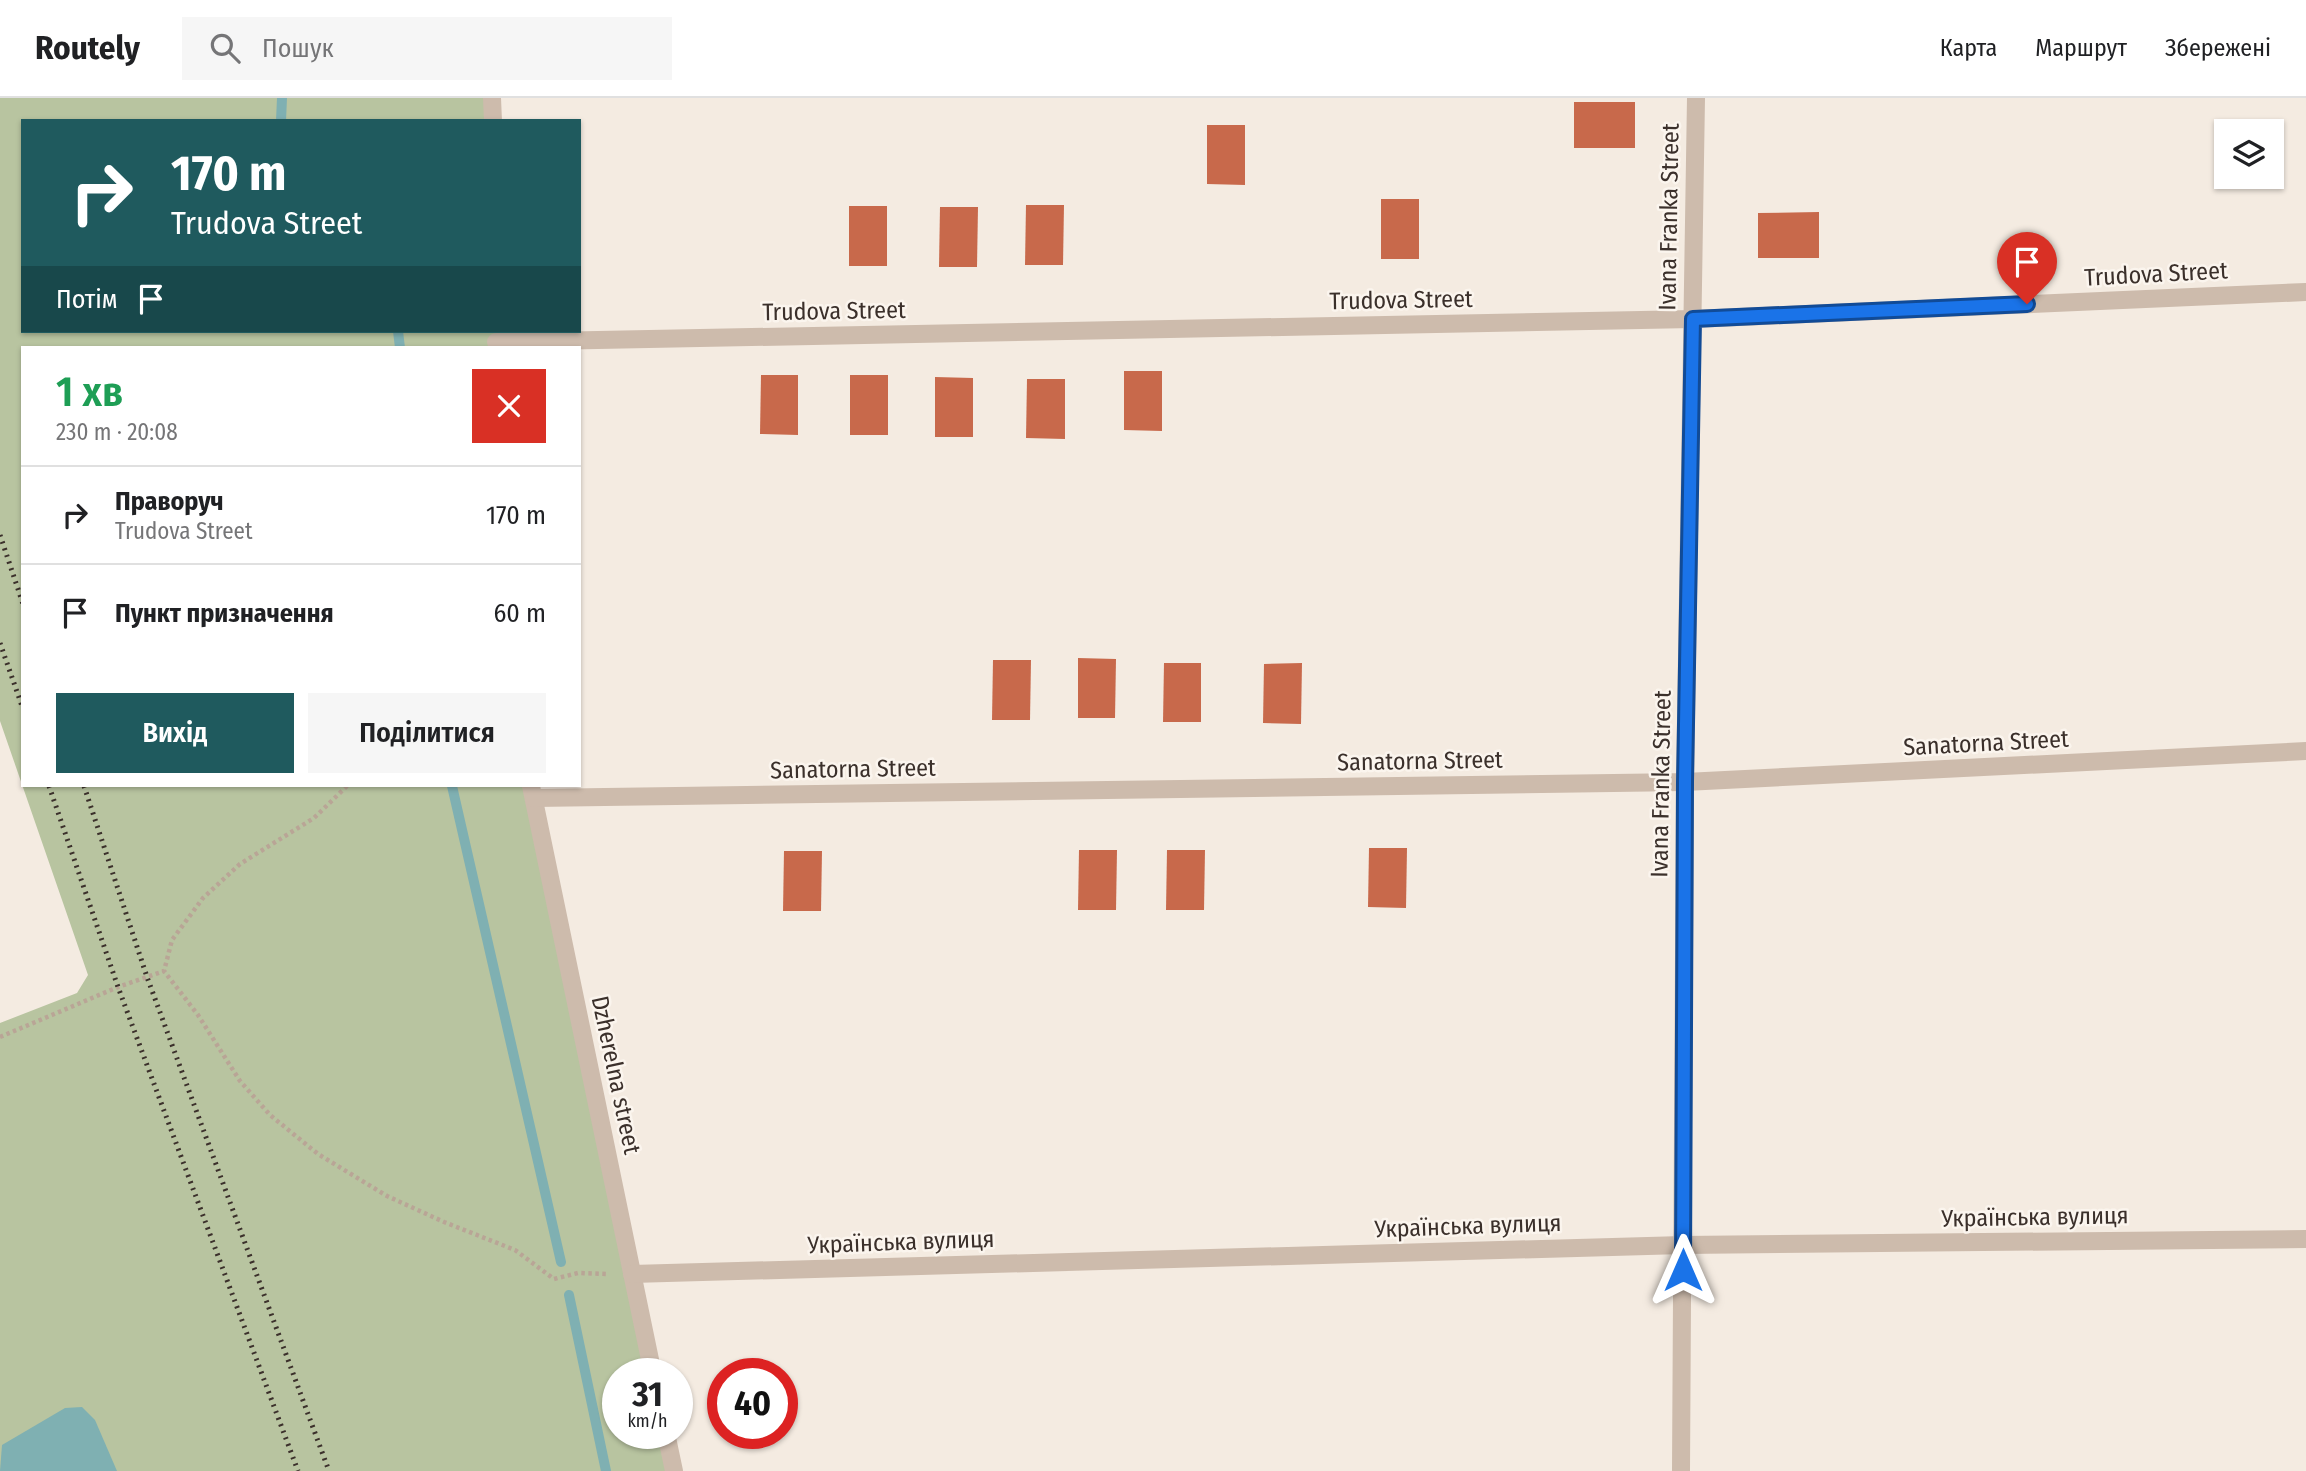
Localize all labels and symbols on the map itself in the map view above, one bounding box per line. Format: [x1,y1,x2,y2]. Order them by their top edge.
street label: Ivana Franka Street [1653,123,1685,311]
pin [1997,232,2057,304]
street label: Trudova Street [2084,256,2229,292]
street label: Trudova Street [1329,285,1473,315]
street label: Trudova Street [762,296,906,326]
street label: Ivana Franka Street [1645,690,1677,878]
street label: Sanatorna Street [1903,725,2070,761]
street label: Sanatorna Street [1337,746,1503,776]
street label: Sanatorna Street [770,754,936,784]
street label: Dzherelna street [586,993,646,1157]
street label: Українська вулиця [1940,1201,2129,1233]
street label: Українська вулиця [1373,1209,1562,1243]
street label: Українська вулиця [806,1225,995,1259]
position arrow [1646,1233,1720,1307]
speed limit sign: 40 [707,1358,798,1449]

